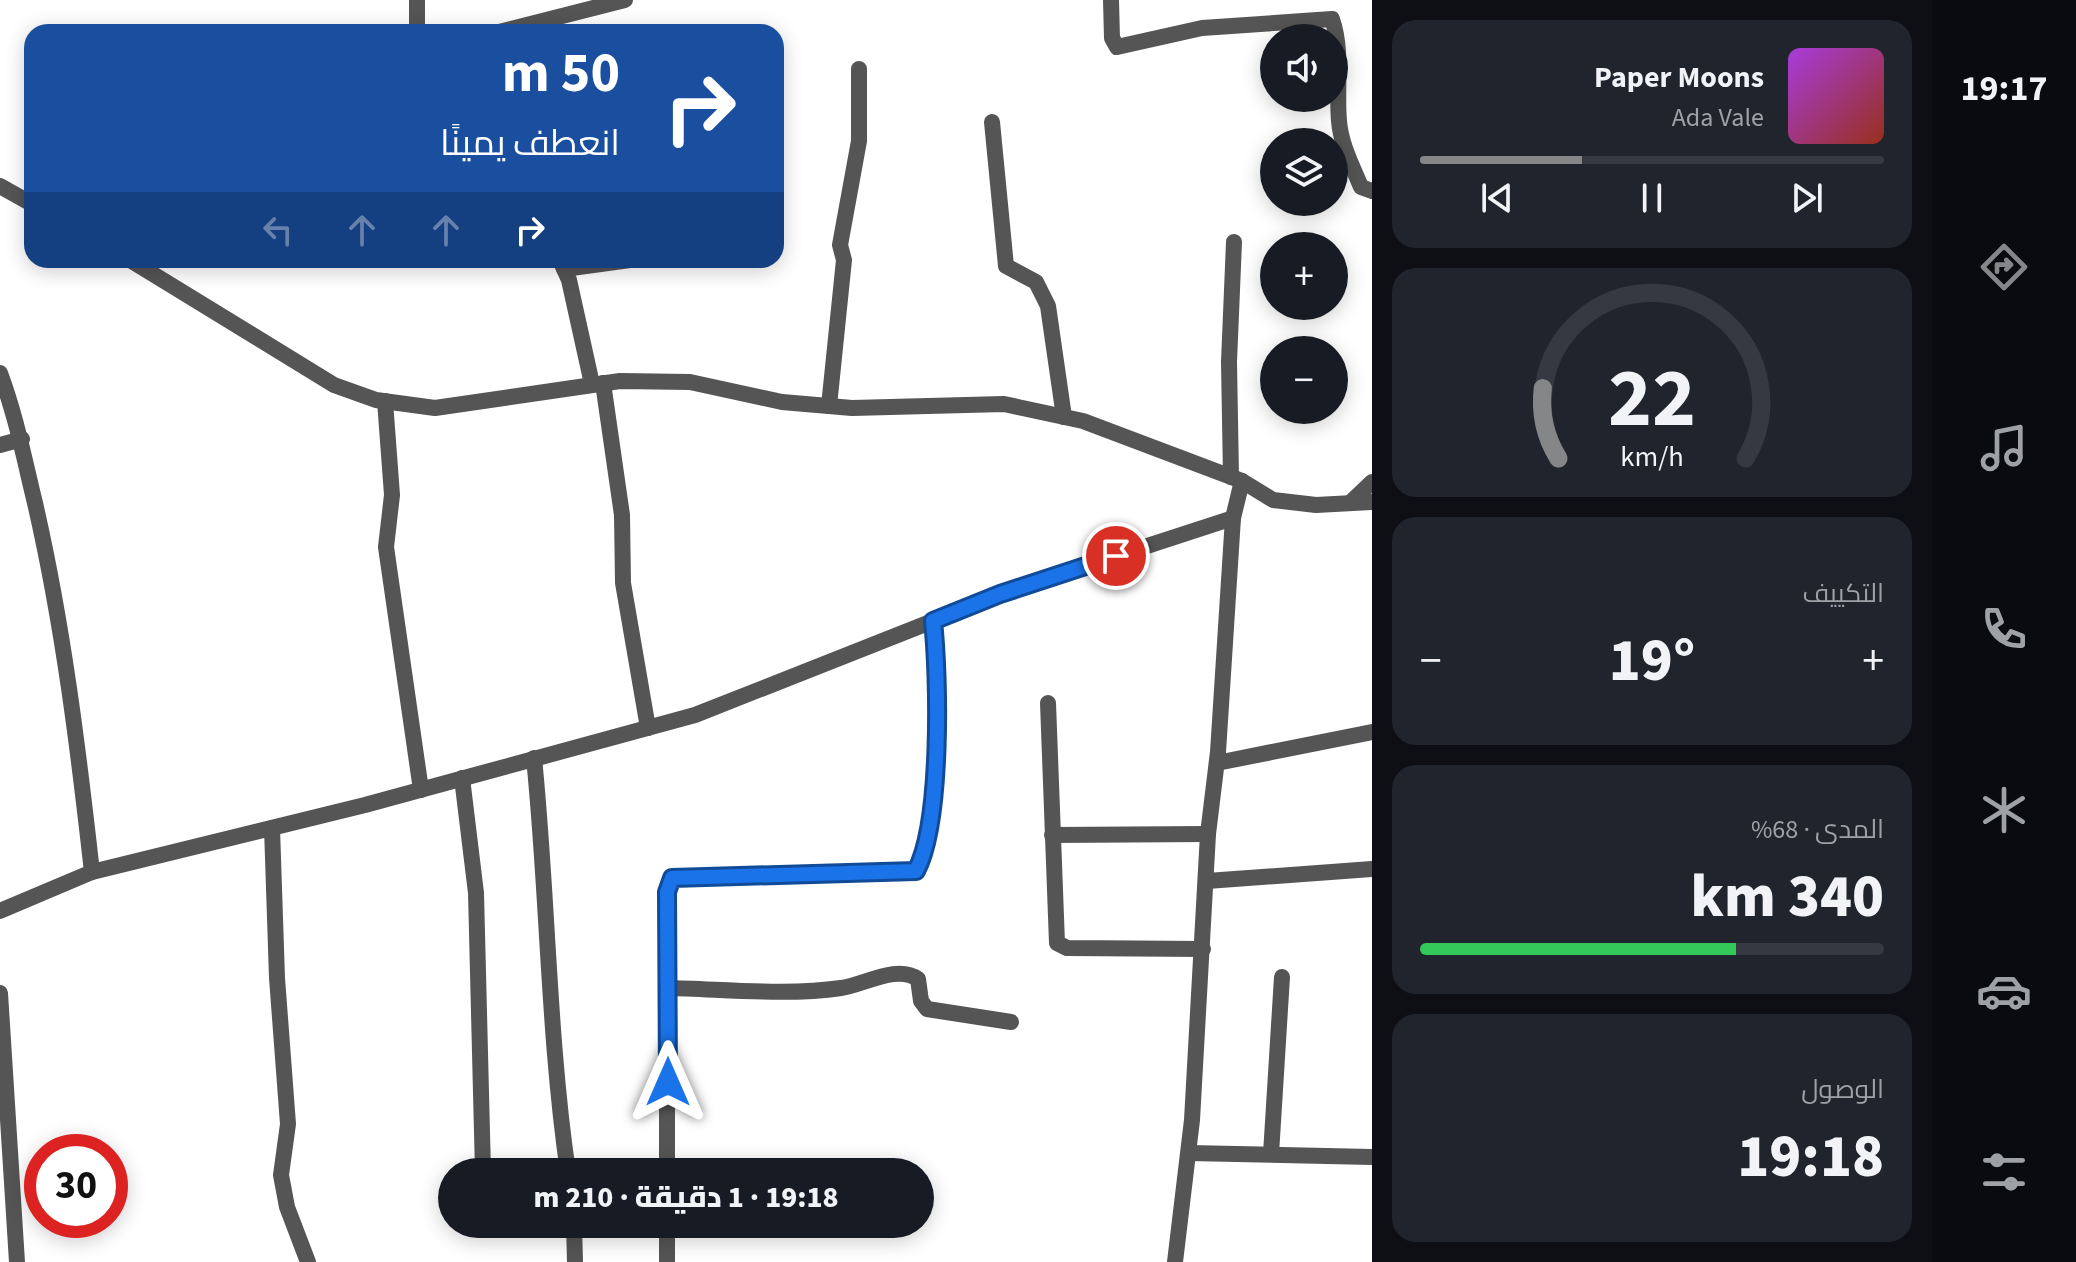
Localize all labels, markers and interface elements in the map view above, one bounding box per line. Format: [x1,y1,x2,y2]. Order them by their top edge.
map controls [1260,24,1348,424]
button: sound [1260,24,1348,112]
text: 50 m [502,34,620,113]
icon: right [648,56,752,160]
text: Paper Moons [1594,56,1764,99]
text: 19:17 [1961,63,2047,114]
text: Ada Vale [1672,99,1764,136]
text: انعطف يمينًا [440,118,620,169]
button: layers [1260,128,1348,216]
icon: previous [1475,176,1519,220]
icon: pause [1630,176,1674,220]
icon: next [1785,176,1829,220]
icon: left [256,208,300,252]
icon: ahead [340,208,384,252]
icon: ahead [424,208,468,252]
icon: right [508,208,552,252]
button: + [1260,232,1348,320]
icon: directions [1976,239,2032,295]
button: − [1260,336,1348,424]
text: 22 [1608,339,1696,457]
icon: music [1976,420,2032,476]
text: km/h [1620,437,1684,477]
pin [1082,522,1150,590]
icon: arrive [1094,534,1138,578]
text: التكييف [1802,575,1884,612]
icon: phone [1976,601,2032,657]
text: 19° [1609,619,1695,704]
text: − [1420,630,1442,693]
text: + [1862,630,1884,693]
icon: climate [1976,782,2032,838]
text: المدى · 68% [1751,811,1884,848]
text: 340 km [1691,855,1884,940]
icon: car [1976,963,2032,1019]
position arrow [626,1040,710,1124]
text: الوصول [1801,1071,1884,1108]
text: 19:18 [1737,1115,1884,1200]
speed limit sign: 30 [24,1134,128,1238]
icon: filters [1976,1144,2032,1200]
text: 19:18 · 1 دقيقة · 210 m [533,1176,839,1219]

